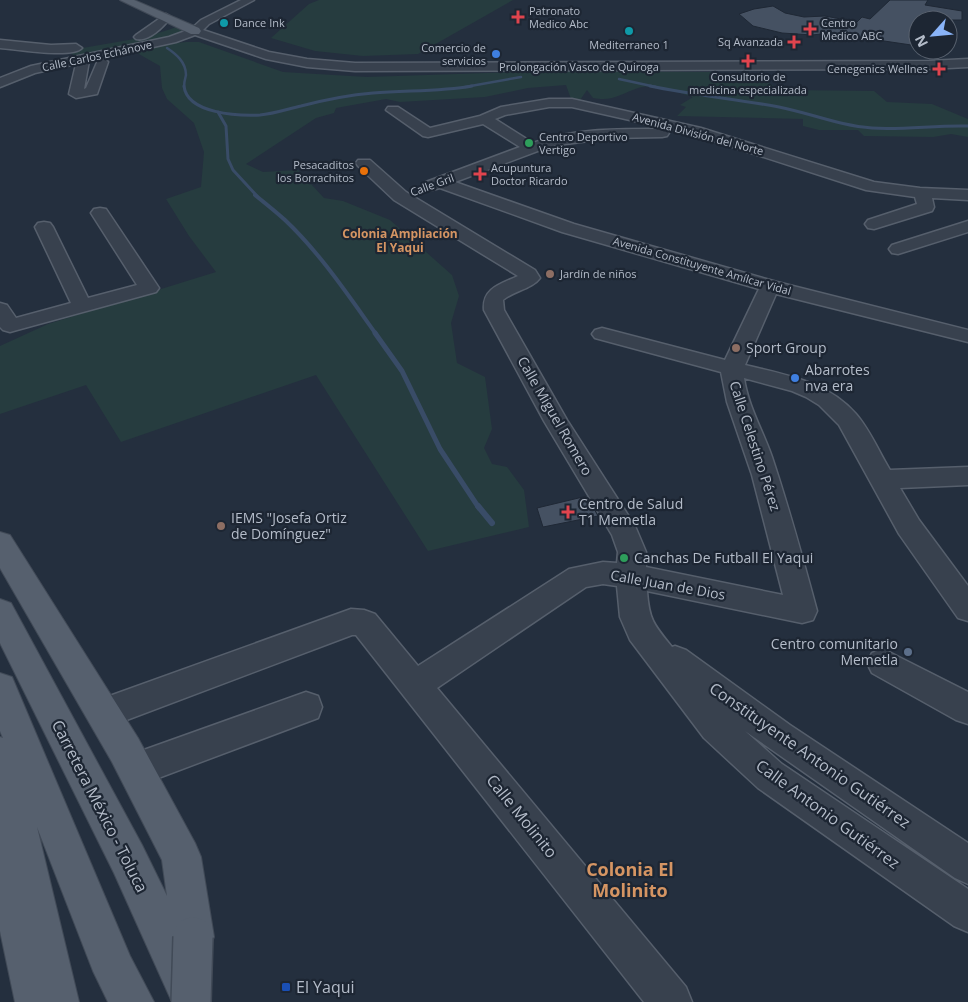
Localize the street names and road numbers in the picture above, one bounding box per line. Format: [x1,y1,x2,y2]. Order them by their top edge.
street label: Calle Carlos Echánove [41,37,153,74]
street label: Prolongación Vasco de Quiroga [499,59,659,74]
street label: Avenida División del Norte [631,109,765,158]
street label: Calle Gril [408,170,456,199]
street label: Avenida Constituyente Amílcar Vidal [611,233,793,298]
street label: Calle Miguel Romero [514,353,597,479]
street label: Calle Celestino Pérez [726,378,786,514]
street label: Calle Juan de Dios [609,565,727,604]
street label: Constituyente Antonio Gutiérrez [705,677,915,833]
street label: Carretera México - Toluca [47,716,153,896]
street label: Calle Antonio Gutiérrez [752,754,904,874]
street label: Calle Molinito [482,770,562,862]

